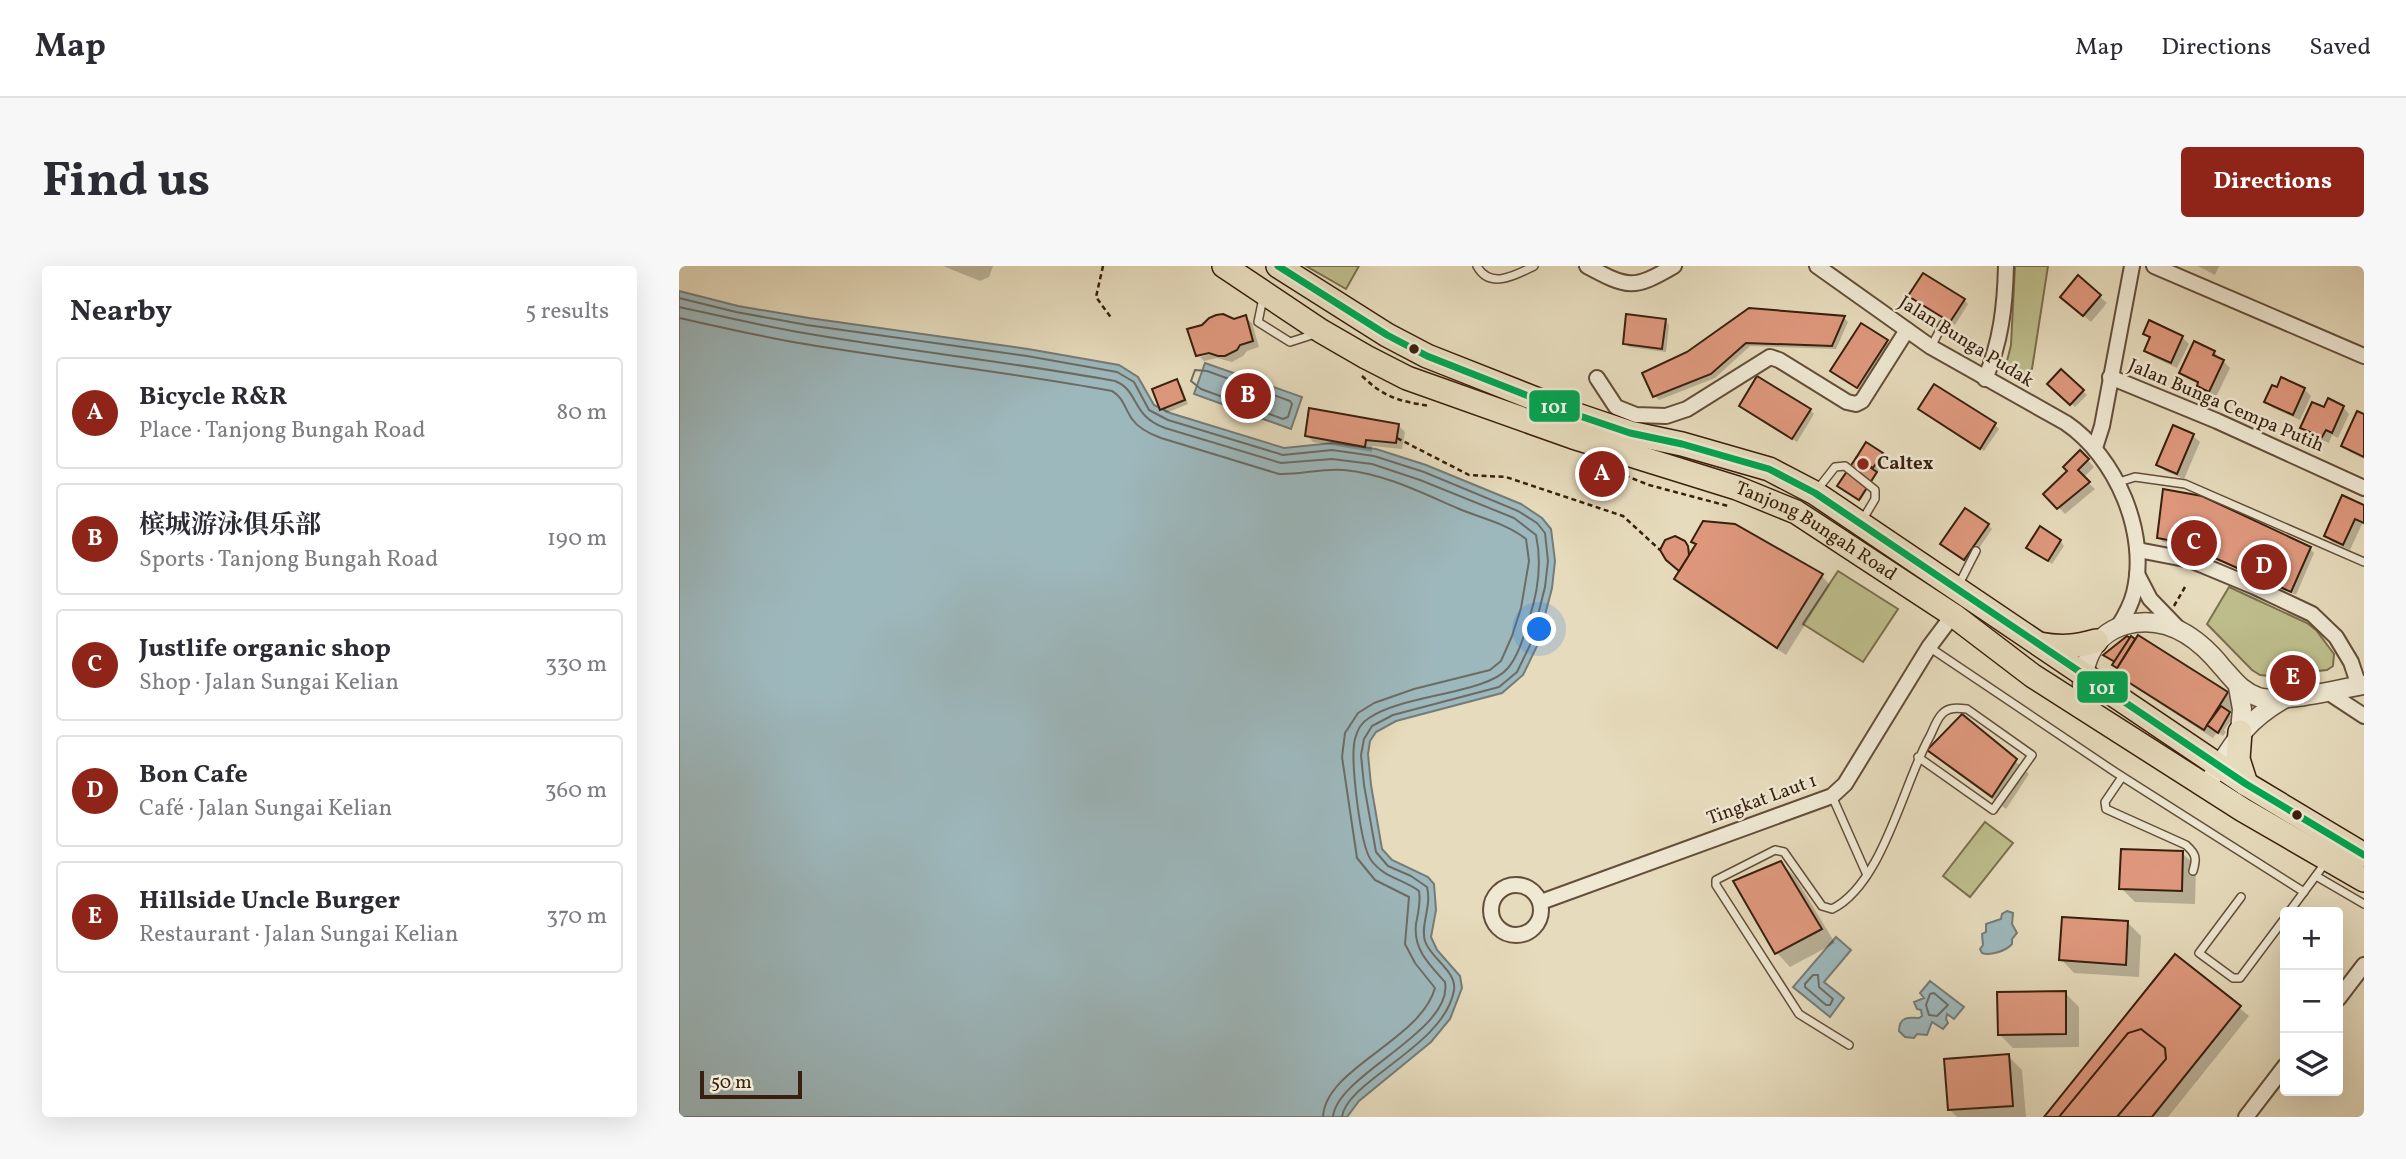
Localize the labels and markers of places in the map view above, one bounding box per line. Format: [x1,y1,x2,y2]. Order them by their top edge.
unlabelled marker [1407,342,1421,356]
pin: B [1225,370,1271,422]
pin: A [1579,448,1625,500]
place label: Caltex [1877,451,1934,477]
marker: Caltex [1855,456,1871,472]
pin: C [2171,517,2217,569]
pin: D [2241,541,2287,593]
pin: E [2270,652,2316,704]
unlabelled marker [2290,808,2304,822]

